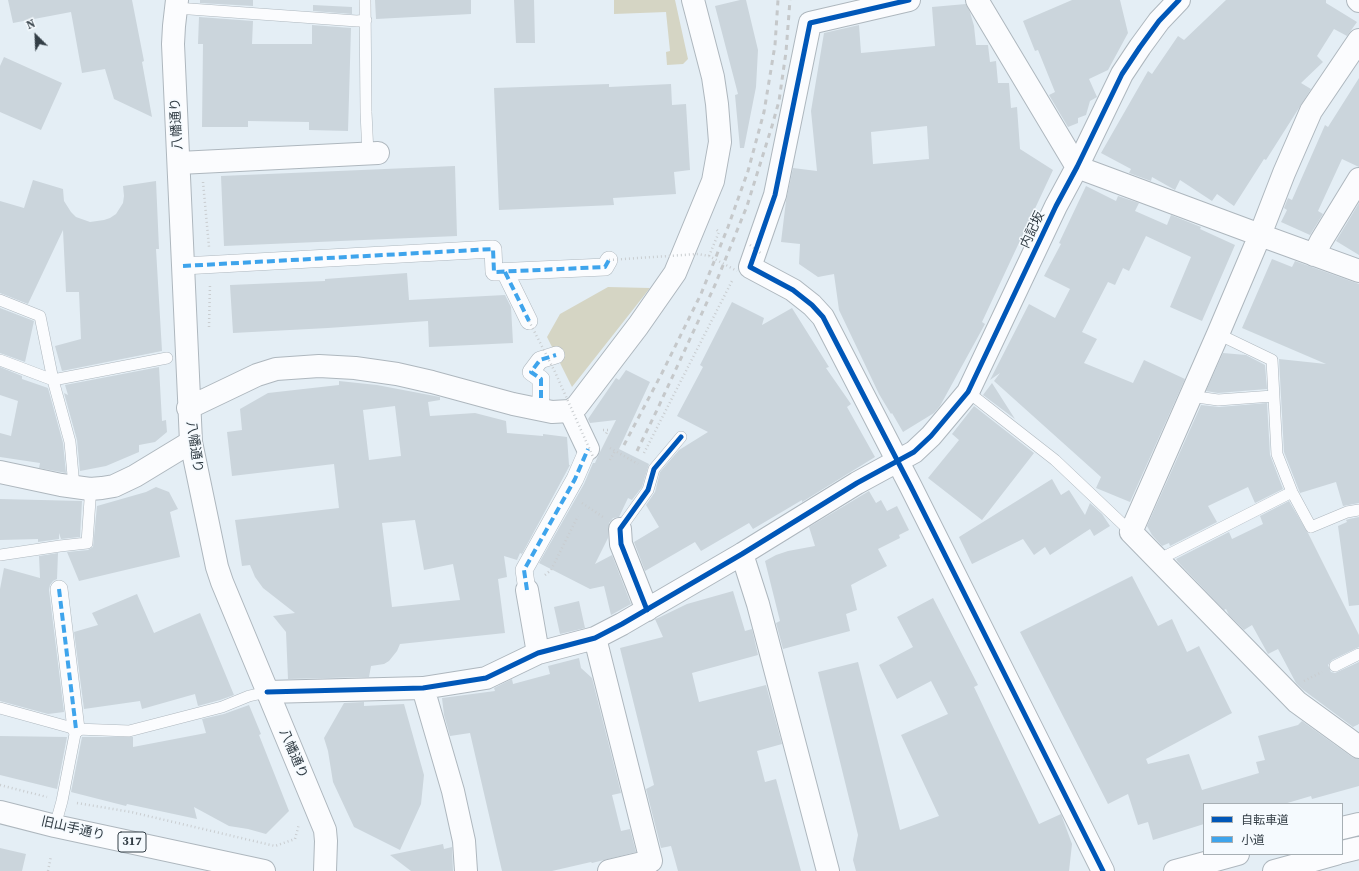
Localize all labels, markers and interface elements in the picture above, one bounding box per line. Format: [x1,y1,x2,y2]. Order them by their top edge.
north arrow [16,16,56,56]
text: N [24,16,38,33]
street label: 八幡通り [168,98,186,150]
street label: 内記坂 [1018,209,1048,251]
street label: 八幡通り [183,420,205,474]
street label: 八幡通り [276,727,310,781]
legend [1203,803,1343,855]
text: 自転車道 [1241,812,1289,828]
street label: 旧山手通り [40,814,106,844]
road number: 317 [118,832,146,852]
text: 小道 [1241,832,1265,848]

